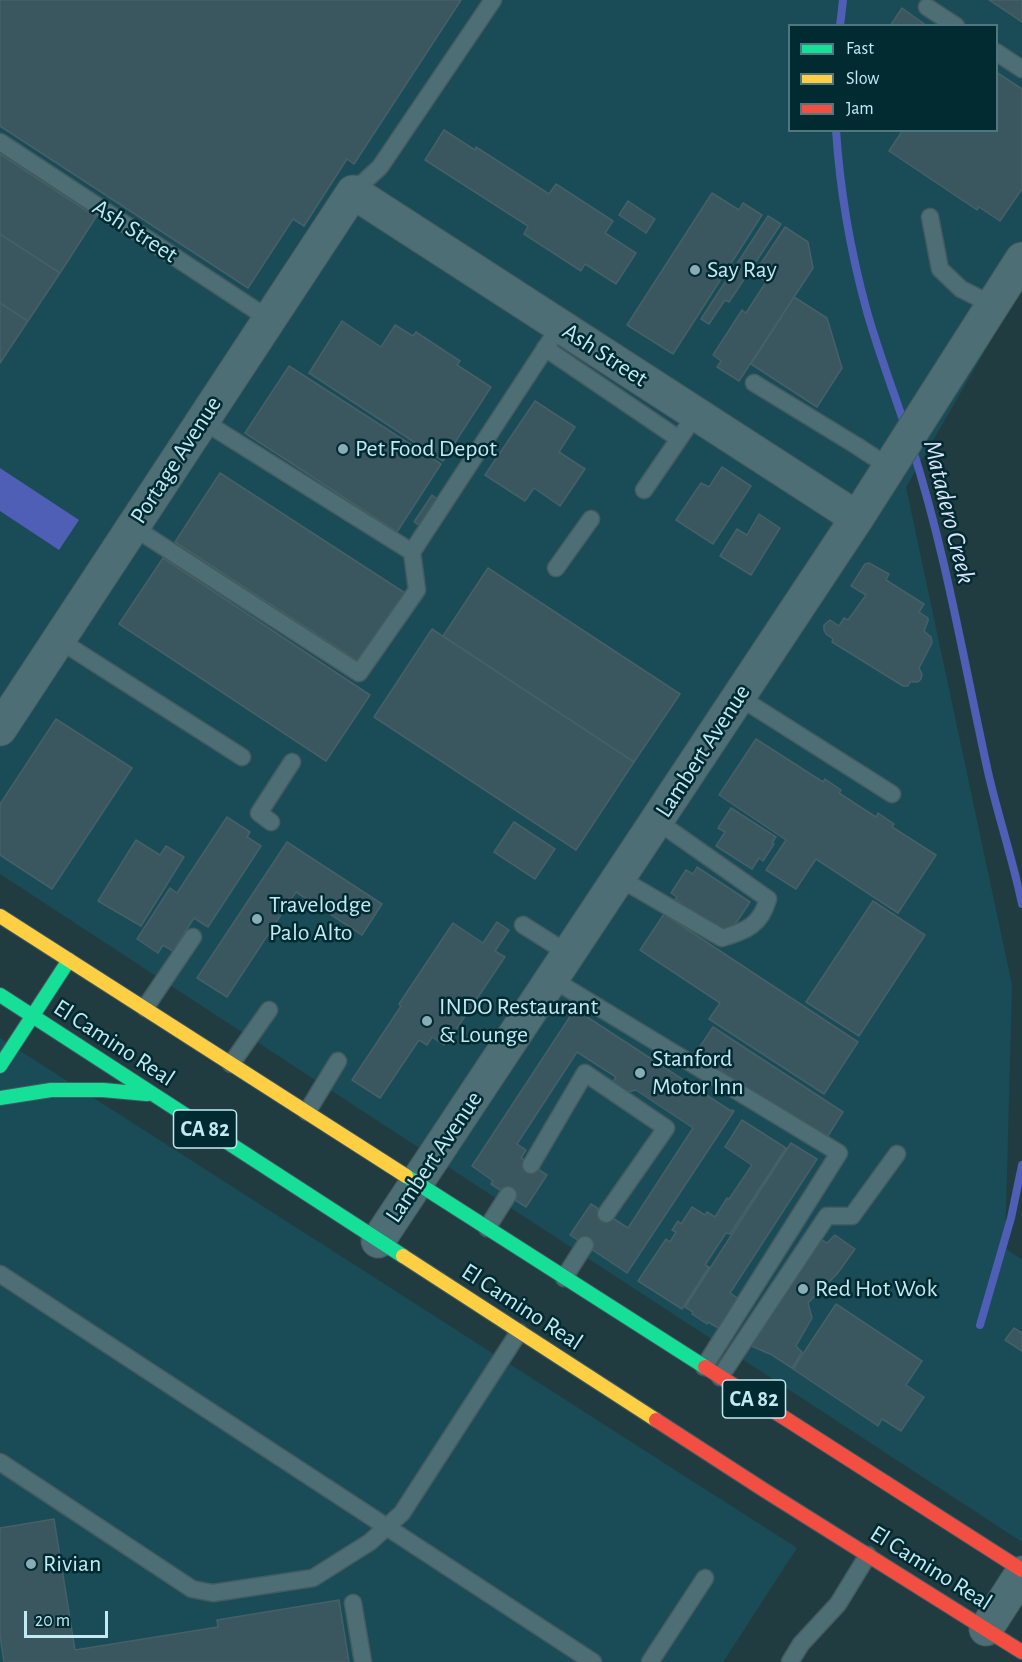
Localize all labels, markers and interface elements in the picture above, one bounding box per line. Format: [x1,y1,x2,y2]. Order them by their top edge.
legend [788,24,998,132]
text: Fast [846,40,874,58]
text: Slow [846,70,879,88]
text: Jam [846,100,874,118]
street label: Ash Street [87,193,183,269]
place label: Say Ray [707,256,777,284]
marker: Say Ray [688,263,702,277]
street label: Ash Street [557,317,653,393]
street label: Portage Avenue [124,391,228,529]
place label: Pet Food Depot [355,435,497,463]
water label: Matadero Creek [916,437,982,587]
marker: Pet Food Depot [336,442,350,456]
street label: Lambert Avenue [649,679,757,823]
place label: Travelodge Palo Alto [269,891,371,947]
marker: Travelodge Palo Alto [250,912,264,926]
street label: El Camino Real [48,993,180,1093]
place label: INDO Restaurant & Lounge [439,993,598,1049]
marker: INDO Restaurant & Lounge [420,1014,434,1028]
place label: Stanford Motor Inn [652,1045,744,1101]
marker: Stanford Motor Inn [633,1066,647,1080]
street label: Lambert Avenue [379,1086,489,1228]
road number: CA 82 [174,1110,236,1148]
street label: El Camino Real [456,1257,588,1357]
place label: Red Hot Wok [815,1275,937,1303]
marker: Red Hot Wok [796,1282,810,1296]
road number: CA 82 [722,1380,786,1418]
street label: El Camino Real [865,1519,997,1617]
place label: Rivian [43,1550,101,1578]
marker: Rivian [24,1557,38,1571]
scale bar [27,1599,111,1637]
text: 20 m [35,1612,70,1630]

